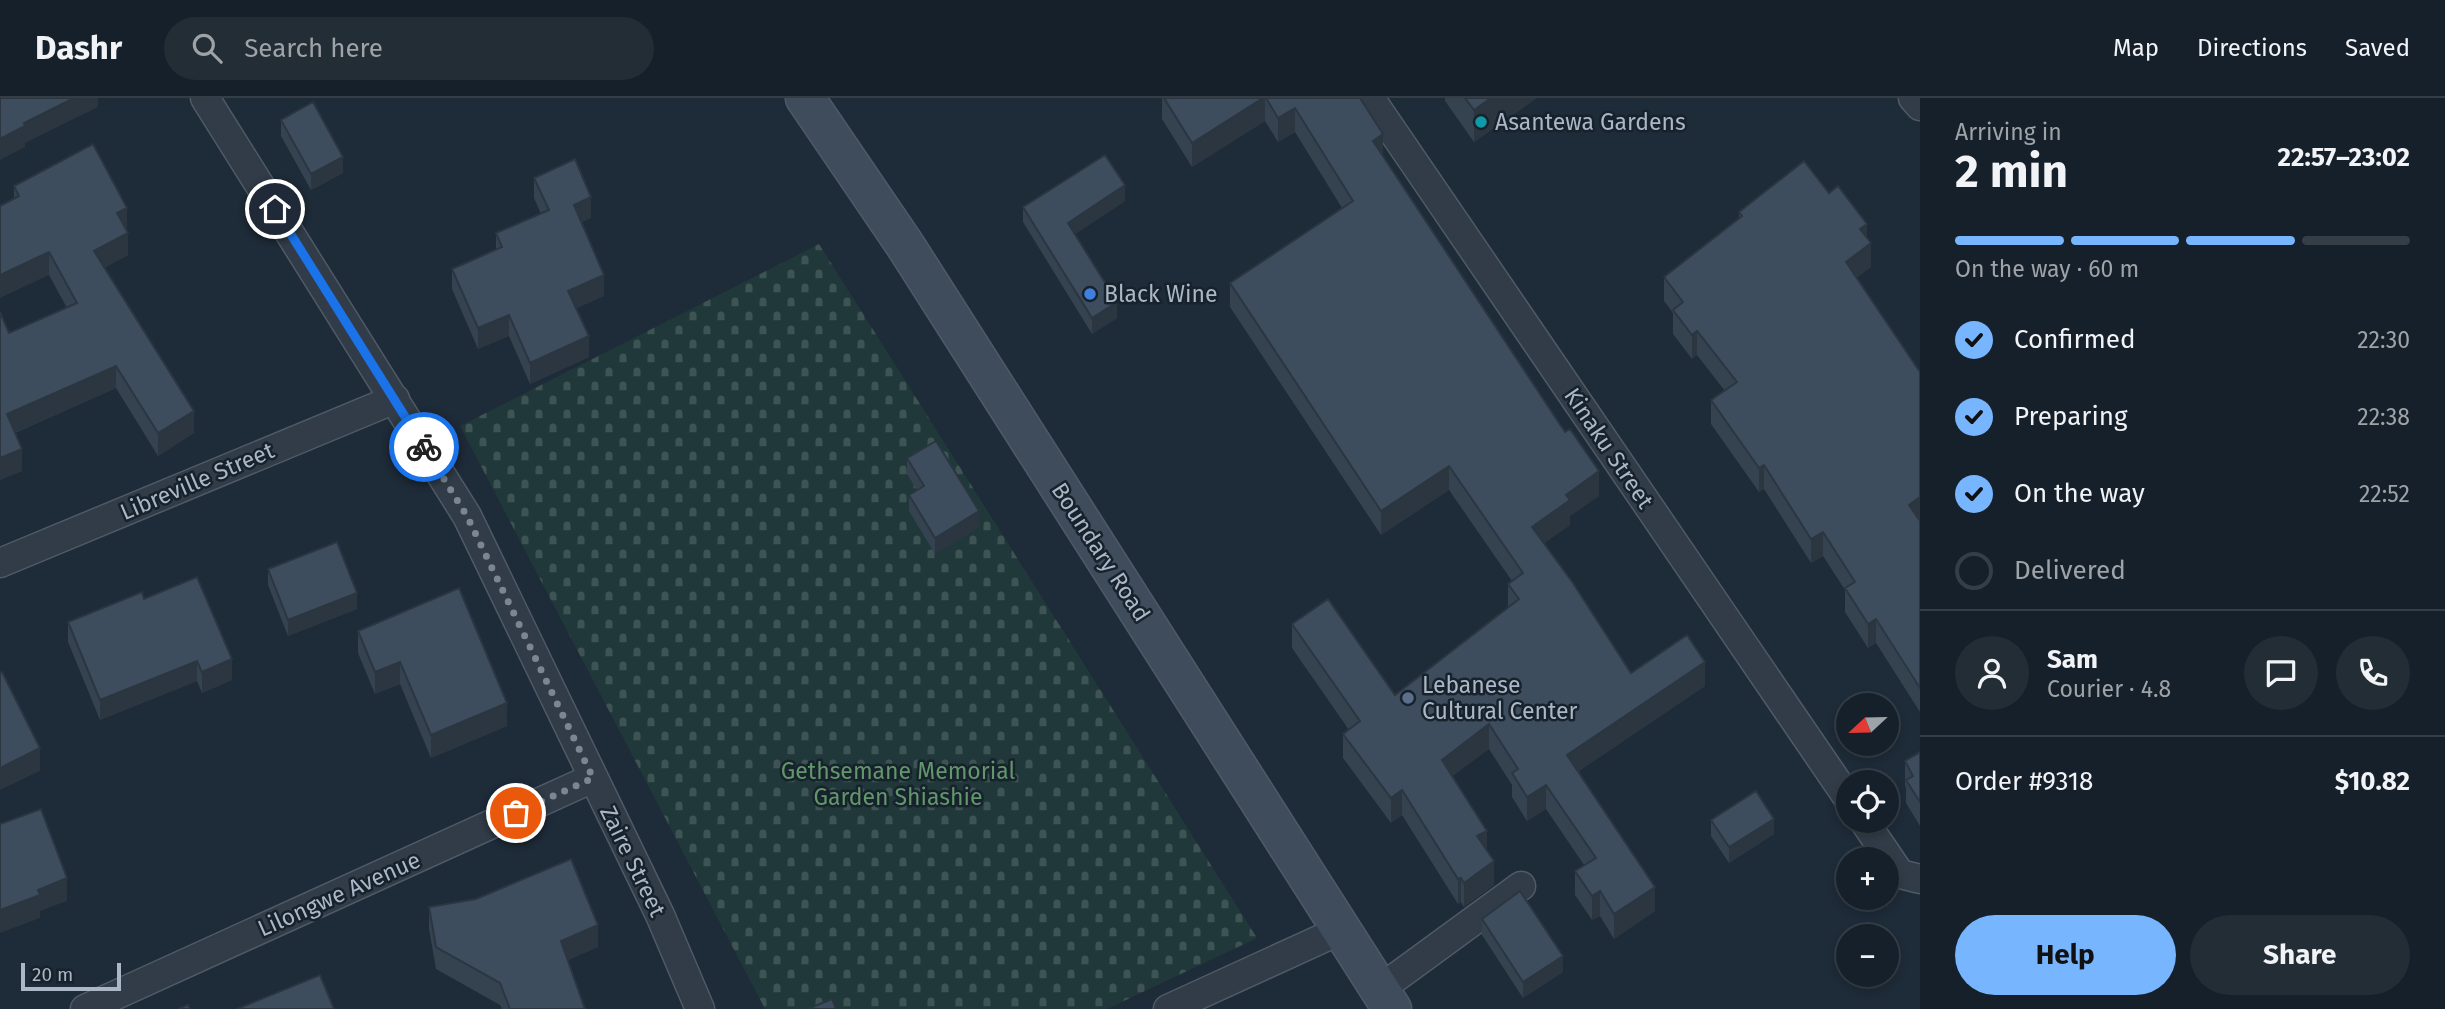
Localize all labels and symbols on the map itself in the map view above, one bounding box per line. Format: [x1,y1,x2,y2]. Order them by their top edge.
place label: Asantewa Gardens [1495,108,1686,136]
marker: Asantewa Gardens [1473,114,1489,130]
pin [245,179,305,239]
place label: Black Wine [1104,280,1217,308]
marker: Black Wine [1082,286,1098,302]
street label: Kinaku Street [1558,382,1660,514]
courier [389,412,459,482]
street label: Libreville Street [116,436,279,526]
street label: Boundary Road [1046,477,1156,627]
place label: Lebanese Cultural Center [1422,671,1577,725]
marker: Lebanese Cultural Center [1400,690,1416,706]
north arrow [1836,693,1899,756]
park label: Gethsemane Memorial Garden Shiashie [781,757,1015,811]
pin [486,783,546,843]
street label: Zaire Street [594,801,672,922]
street label: Lilongwe Avenue [253,846,425,942]
scale bar [21,960,121,992]

